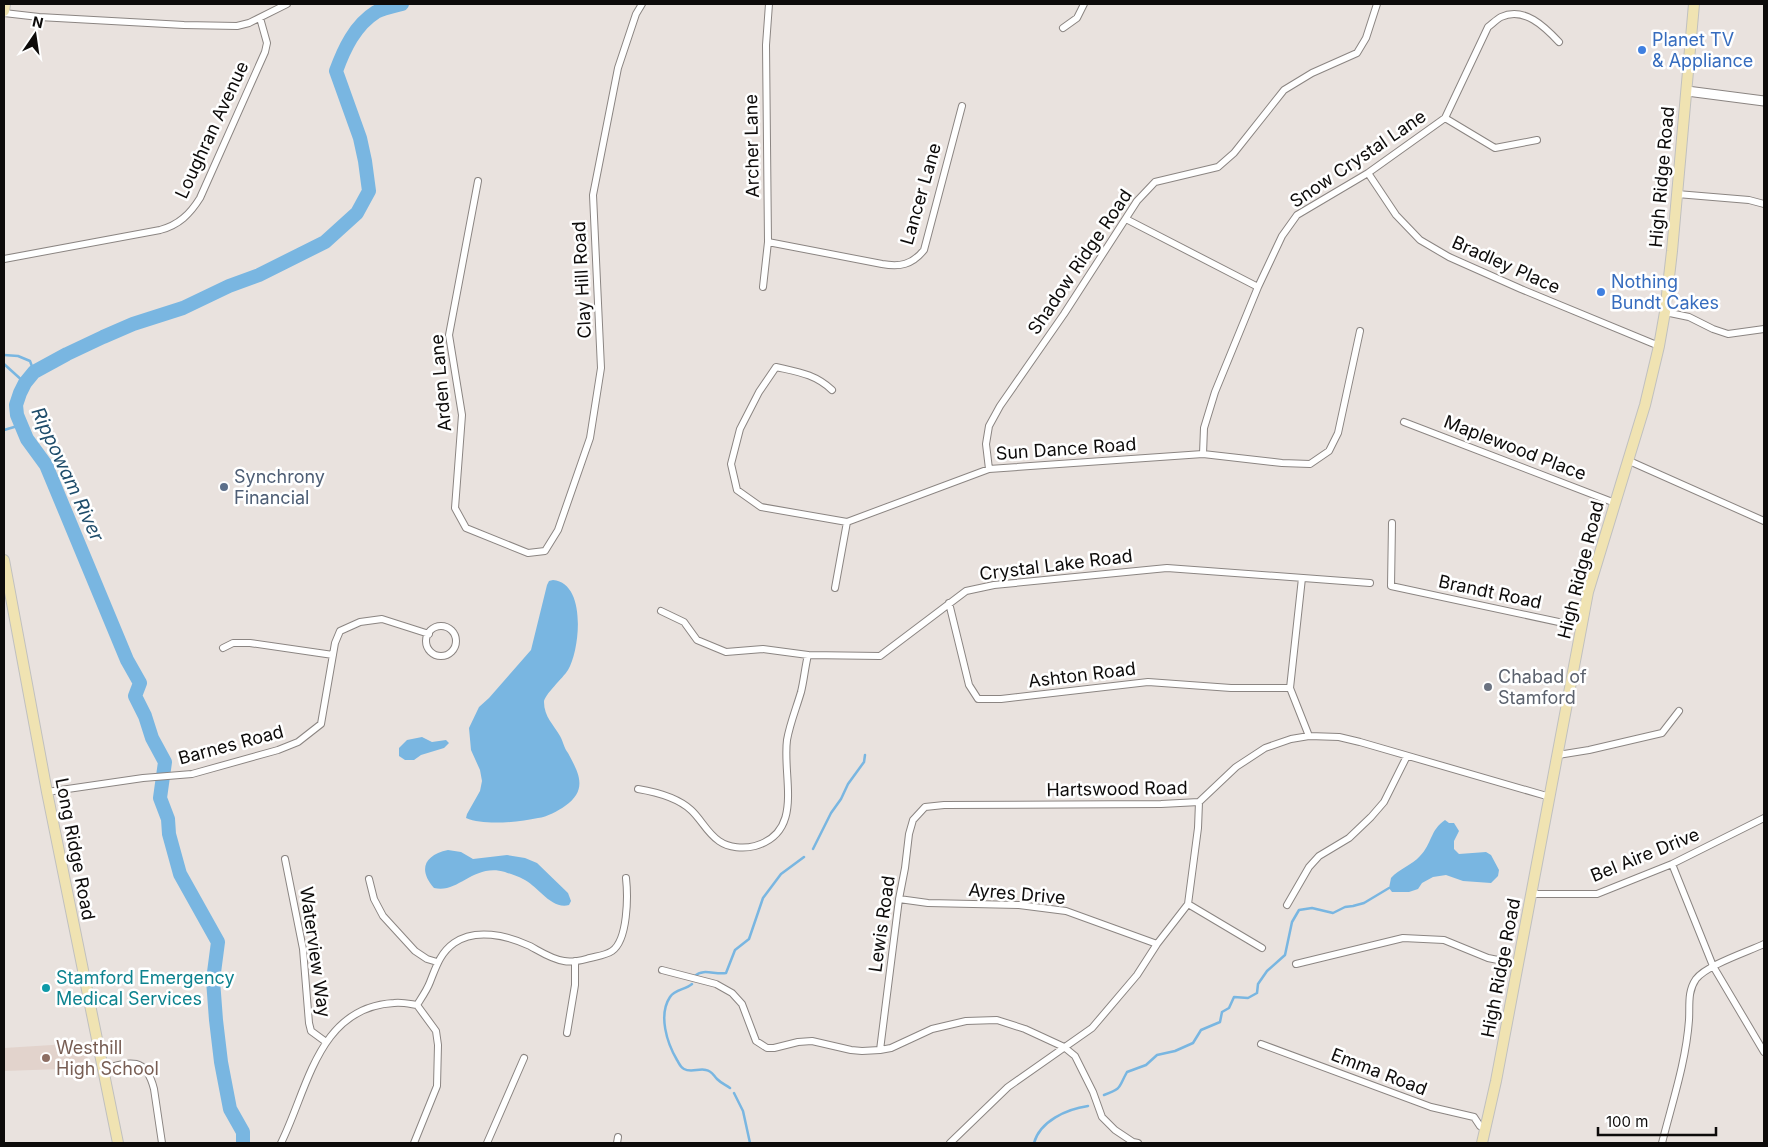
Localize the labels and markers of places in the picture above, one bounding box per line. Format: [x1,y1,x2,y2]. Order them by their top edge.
place label: Planet TV & Appliance [1652,29,1753,71]
marker: Planet TV & Appliance [1636,44,1648,56]
place label: Nothing Bundt Cakes [1611,271,1719,313]
marker: Nothing Bundt Cakes [1595,286,1607,298]
place label: Synchrony Financial [234,466,325,508]
marker: Synchrony Financial [218,481,230,493]
place label: Chabad of Stamford [1498,666,1587,708]
marker: Chabad of Stamford [1482,681,1494,693]
place label: Stamford Emergency Medical Services [56,967,235,1009]
marker: Stamford Emergency Medical Services [40,982,52,994]
place label: Westhill High School [56,1037,159,1079]
marker: Westhill High School [40,1052,52,1064]

